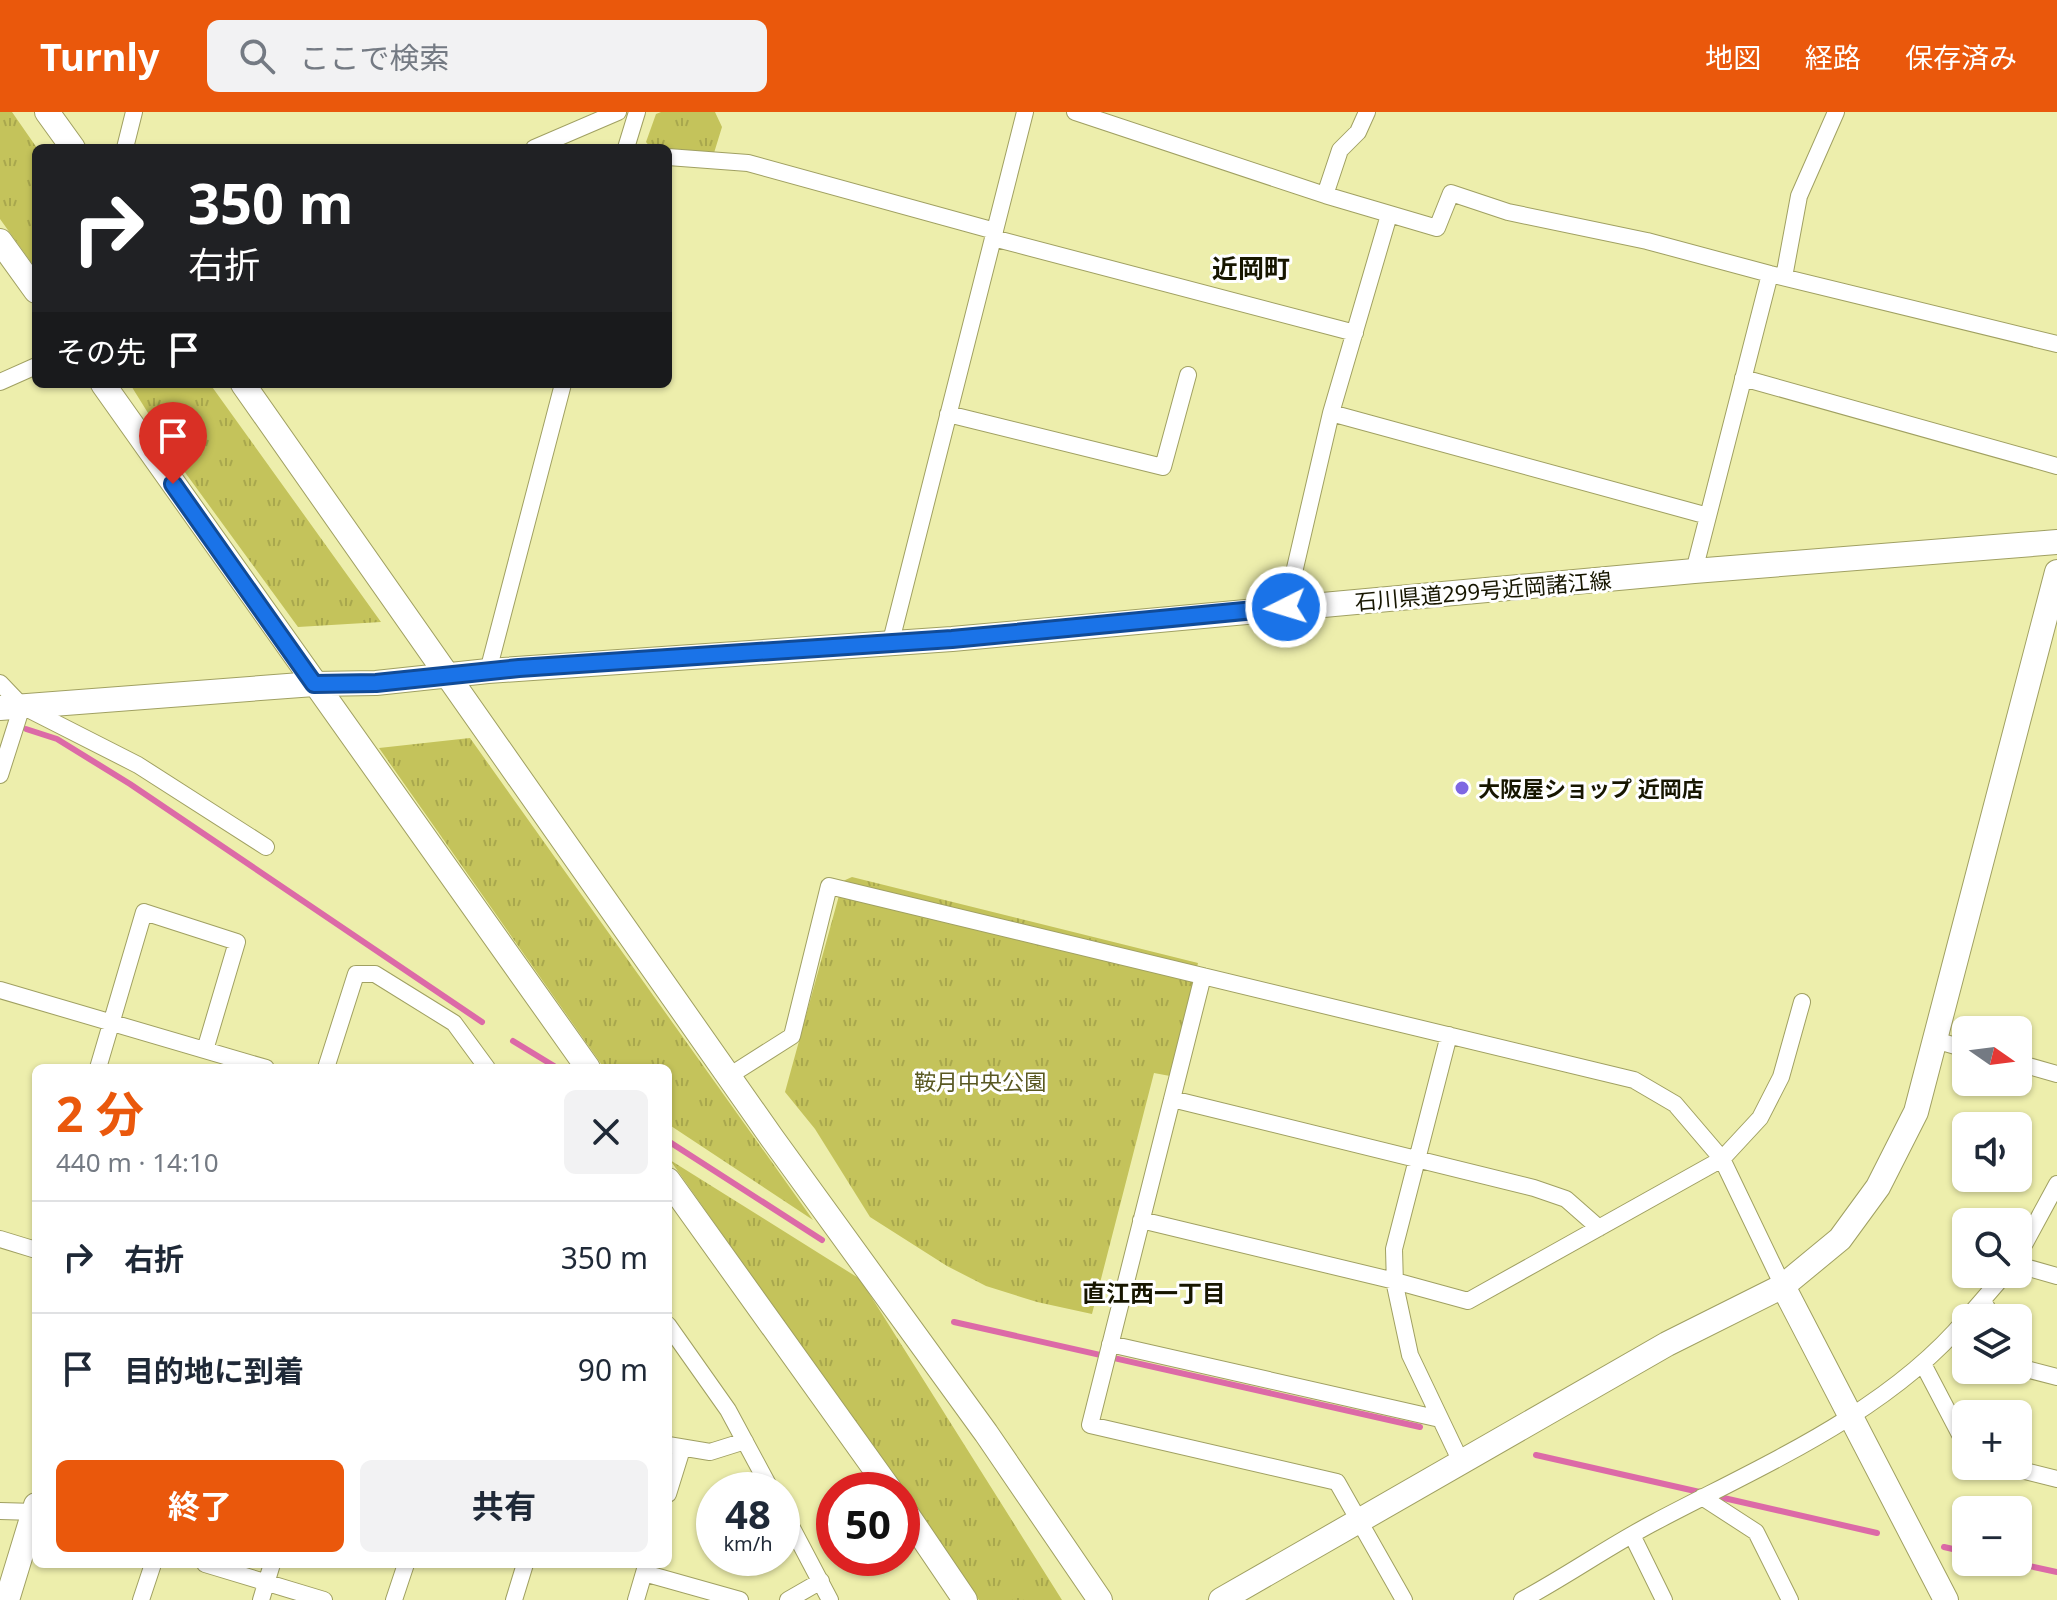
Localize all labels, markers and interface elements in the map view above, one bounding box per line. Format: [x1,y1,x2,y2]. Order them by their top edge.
search box [207,20,767,92]
text: Turnly [40,30,159,82]
icon: search [235,34,279,78]
text: ここで検索 [299,37,449,78]
text: 地図 [1705,38,1761,76]
text: 経路 [1805,38,1861,76]
text: 保存済み [1905,38,2017,76]
text: 350 m [188,164,353,240]
icon: right [56,176,160,280]
text: 右折 [188,240,260,289]
district label: 近岡町 [1212,250,1290,286]
icon: arrive [162,328,206,372]
text: その先 [56,331,146,372]
pin [139,402,207,484]
icon: arrive [151,414,195,458]
street label: 石川県道299号近岡諸江線 [1353,564,1613,616]
position arrow [1244,565,1328,649]
place label: 大阪屋ショップ 近岡店 [1478,773,1704,803]
marker: 大阪屋ショップ 近岡店 [1453,779,1471,797]
north arrow [1952,1016,2032,1096]
map controls [1952,1016,2032,1576]
park label: 鞍月中央公園 [914,1066,1046,1096]
text: 2 分 [56,1081,144,1146]
button: close [564,1090,648,1174]
button: sound [1952,1112,2032,1192]
text: 440 m · 14:10 [56,1144,219,1180]
button: search [1952,1208,2032,1288]
icon: right [56,1235,100,1279]
text: 350 m [561,1237,648,1278]
text: 右折 [124,1238,184,1279]
district label: 直江西一丁目 [1082,1276,1226,1309]
button: layers [1952,1304,2032,1384]
icon: arrive [56,1347,100,1391]
text: 90 m [578,1349,648,1390]
text: 目的地に到着 [124,1350,304,1391]
button: + [1952,1400,2032,1480]
button: 終了 [56,1460,344,1552]
button: 共有 [360,1460,648,1552]
speed limit sign: 50 [816,1472,920,1576]
text: 48 [725,1486,771,1541]
button: − [1952,1496,2032,1576]
text: km/h [723,1530,773,1557]

